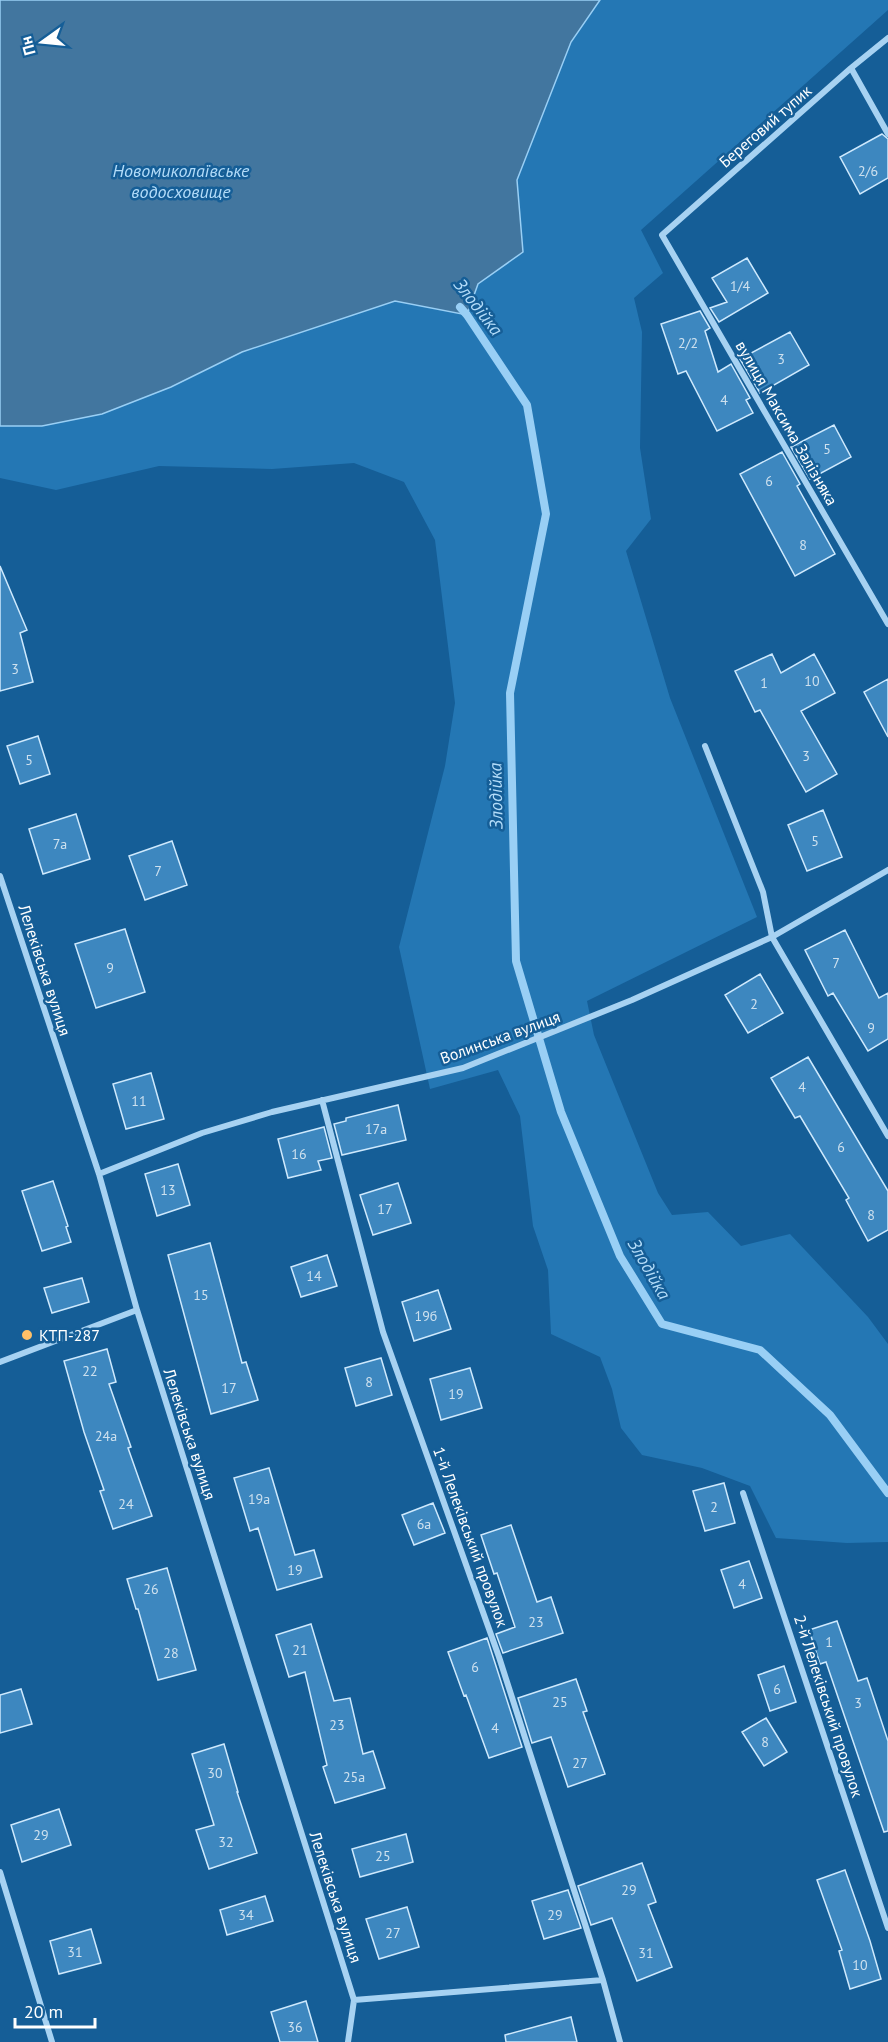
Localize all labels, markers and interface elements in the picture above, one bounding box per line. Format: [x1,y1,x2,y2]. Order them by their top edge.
north arrow [12,12,72,72]
text: Пн [15,34,40,58]
street label: Береговий тупик [715,80,816,172]
water label: Новомиколаївське водосховище [113,159,250,203]
house number: 2/6 [858,162,878,180]
water label: Злодійка [449,273,508,340]
house number: 1/4 [730,277,750,295]
house number: 2/2 [678,334,698,352]
street label: вулиця Максима Залізняка [732,337,842,509]
house number: 3 [777,350,785,368]
house number: 4 [720,391,728,409]
house number: 5 [823,440,831,458]
house number: 6 [765,472,773,490]
house number: 8 [799,536,807,554]
house number: 3 [11,660,19,678]
house number: 10 [804,672,820,690]
house number: 1 [760,674,768,692]
house number: 3 [802,747,810,765]
house number: 5 [25,751,33,769]
water label: Злодійка [483,762,508,829]
house number: 5 [811,832,819,850]
house number: 7а [53,835,67,853]
house number: 7 [154,862,162,880]
street label: Лелеківська вулиця [14,901,76,1038]
house number: 7 [832,954,840,972]
house number: 9 [106,959,114,977]
house number: 2 [750,995,758,1013]
street label: Волинська вулиця [437,1006,563,1068]
house number: 9 [867,1019,875,1037]
house number: 4 [798,1078,806,1096]
house number: 11 [131,1092,147,1110]
house number: 17а [365,1120,387,1138]
house number: 6 [837,1138,845,1156]
house number: 16 [291,1145,307,1163]
house number: 13 [160,1181,176,1199]
house number: 17 [377,1200,393,1218]
house number: 8 [867,1206,875,1224]
water label: Злодійка [623,1234,676,1303]
house number: 14 [306,1267,322,1285]
house number: 15 [193,1286,209,1304]
house number: 19б [415,1307,437,1325]
place label: КТП-287 [39,1325,100,1345]
marker: КТП-287 [20,1328,34,1342]
house number: 22 [82,1362,98,1380]
street label: Лелеківська вулиця [159,1365,221,1502]
house number: 8 [365,1373,373,1391]
house number: 17 [221,1379,237,1397]
house number: 19 [448,1385,464,1403]
house number: 24а [95,1427,117,1445]
street label: 1-й Лелеківський провулок [429,1444,513,1630]
house number: 19а [248,1490,270,1508]
house number: 24 [118,1495,134,1513]
house number: 2 [710,1498,718,1516]
house number: 6а [417,1515,431,1533]
house number: 19 [287,1561,303,1579]
house number: 4 [738,1575,746,1593]
house number: 26 [143,1580,159,1598]
street label: 2-й Лелеківський провулок [790,1612,868,1800]
house number: 23 [528,1613,544,1631]
house number: 1 [825,1633,833,1651]
house number: 21 [292,1641,308,1659]
house number: 28 [163,1644,179,1662]
house number: 6 [471,1658,479,1676]
house number: 6 [773,1680,781,1698]
house number: 25 [552,1693,568,1711]
house number: 3 [854,1694,862,1712]
house number: 23 [329,1716,345,1734]
house number: 4 [491,1719,499,1737]
house number: 8 [761,1733,769,1751]
house number: 27 [572,1754,588,1772]
house number: 30 [207,1764,223,1782]
house number: 25а [343,1768,365,1786]
house number: 29 [33,1826,49,1844]
street label: Лелеківська вулиця [305,1828,367,1965]
house number: 32 [218,1833,234,1851]
house number: 25 [375,1847,391,1865]
house number: 29 [621,1881,637,1899]
house number: 34 [238,1906,254,1924]
house number: 29 [547,1906,563,1924]
house number: 27 [385,1924,401,1942]
house number: 31 [67,1943,83,1961]
house number: 31 [638,1944,654,1962]
house number: 10 [852,1956,868,1974]
scale bar [15,1991,94,2029]
text: 20 m [24,2000,63,2023]
house number: 36 [287,2018,303,2036]

